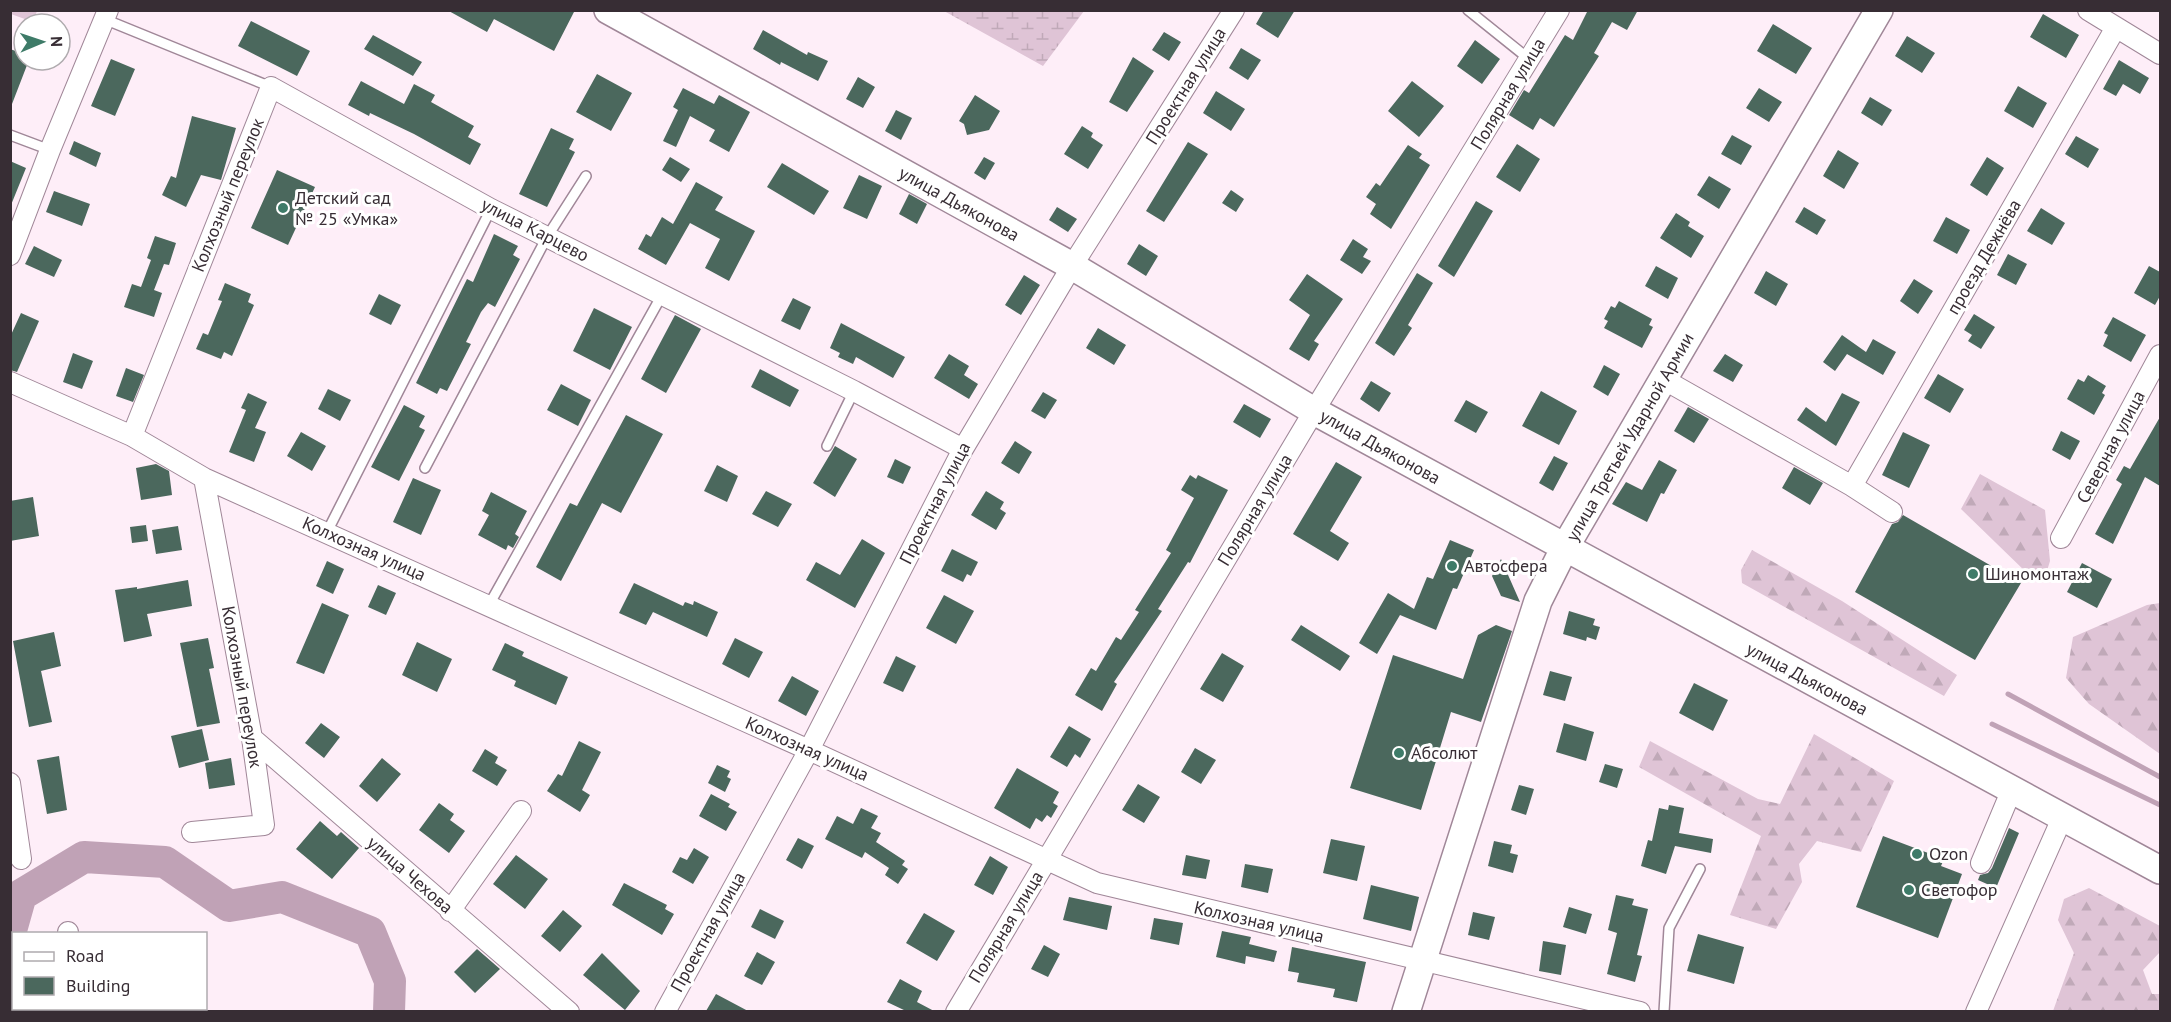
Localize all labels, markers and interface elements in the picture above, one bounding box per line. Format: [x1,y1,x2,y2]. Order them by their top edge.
north arrow [12,12,72,72]
street label: Проектная улица [1140,23,1231,149]
street label: Полярная улица [1465,34,1550,154]
text: N [47,36,67,47]
street label: Колхозный переулок [186,114,269,275]
street label: улица Дьяконова [895,161,1024,246]
place label: Детский сад № 25 «Умка» [295,186,398,230]
street label: улица Карцево [477,193,593,267]
street label: проезд Дежнёва [1941,195,2026,319]
marker: Детский сад № 25 «Умка» [276,201,290,215]
street label: улица Третьей Ударной Армии [1560,328,1699,545]
street label: Северная улица [2071,386,2150,507]
street label: улица Дьяконова [1316,404,1445,489]
street label: Проектная улица [894,438,975,568]
street label: Полярная улица [1212,450,1297,570]
street label: Колхозная улица [299,511,429,586]
place label: Автосфера [1464,554,1548,577]
marker: Автосфера [1445,559,1459,573]
place label: Шиномонтаж [1985,562,2089,585]
marker: Шиномонтаж [1966,567,1980,581]
street label: Колхозный переулок [217,604,268,770]
street label: улица Дьяконова [1742,637,1872,720]
street label: Колхозная улица [742,711,872,786]
place label: Абсолют [1411,741,1478,764]
marker: Абсолют [1392,746,1406,760]
street label: улица Чехова [363,831,458,918]
place label: Ozon [1929,842,1968,865]
marker: Ozon [1910,847,1924,861]
street label: Полярная улица [963,867,1048,987]
street label: Проектная улица [665,868,750,996]
place label: Светофор [1921,878,1998,901]
marker: Светофор [1902,883,1916,897]
street label: Колхозная улица [1192,895,1326,948]
legend [12,932,207,1010]
text: Road [66,944,104,967]
text: Building [66,974,130,997]

